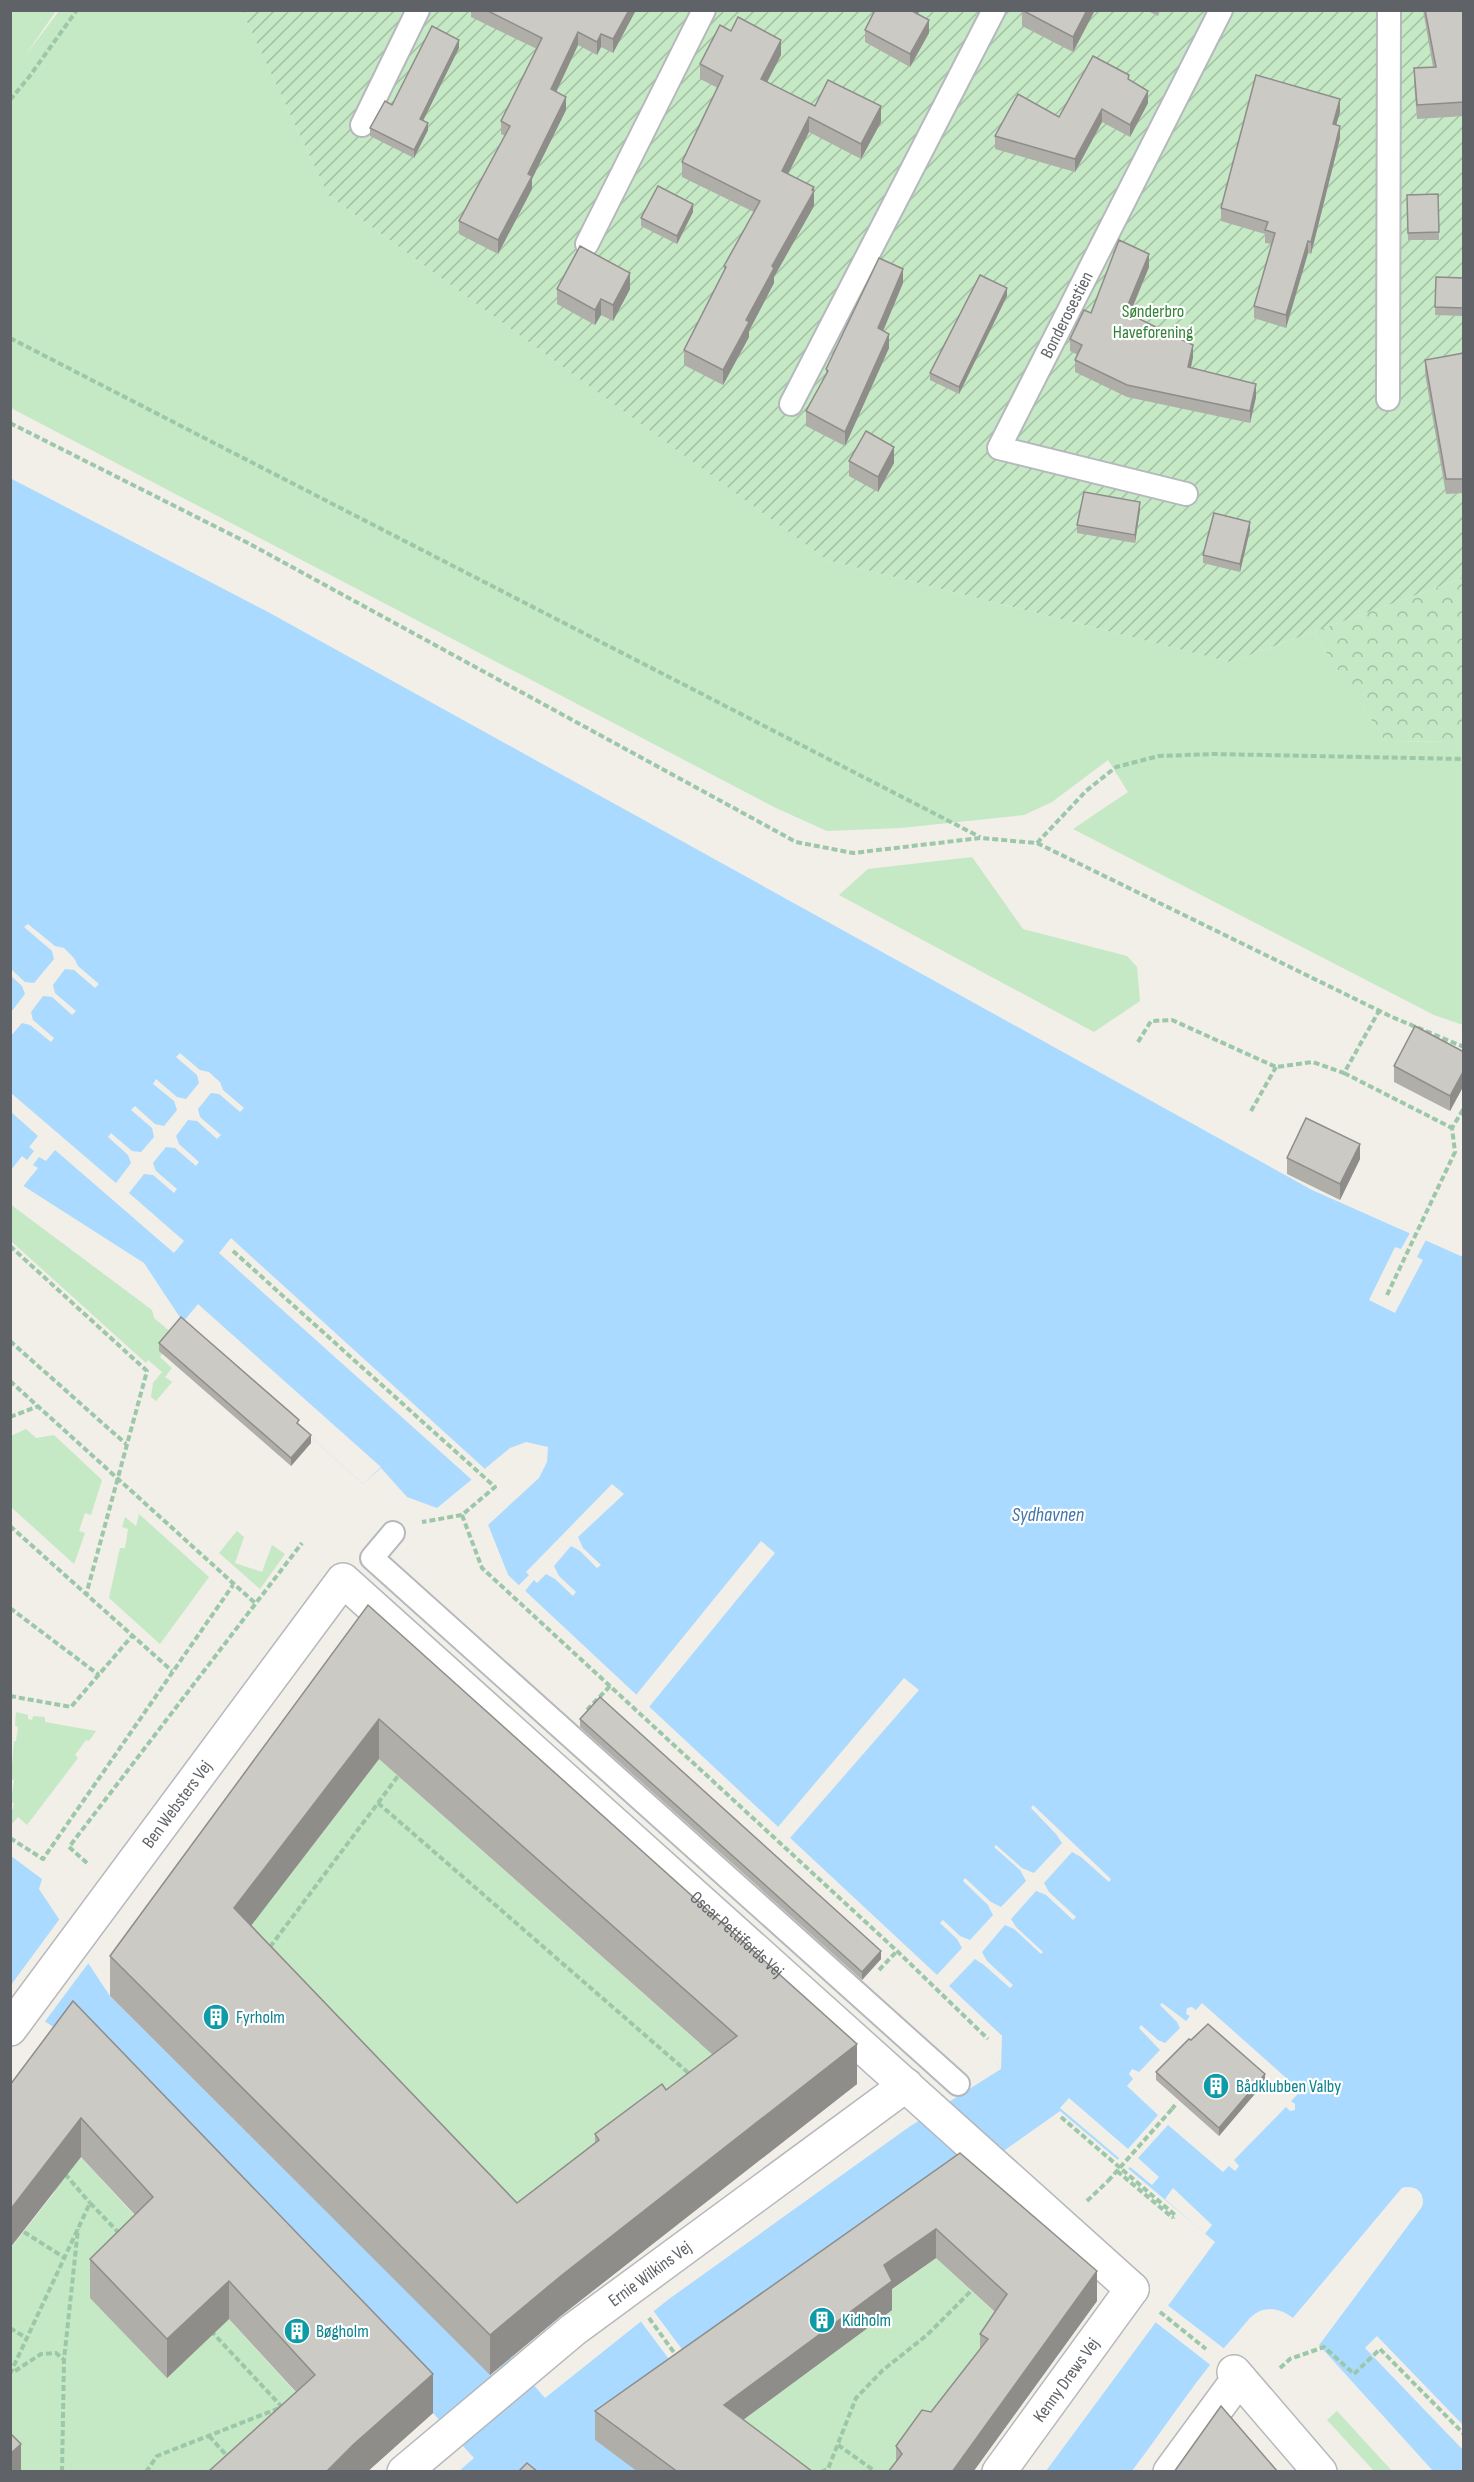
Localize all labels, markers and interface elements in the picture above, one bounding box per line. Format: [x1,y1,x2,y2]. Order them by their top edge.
street label: Bonderosestien [1036,268,1097,362]
park label: Sønderbro Haveforening [1113,301,1193,343]
water label: Sydhavnen [1012,1503,1084,1527]
street label: Ben Websters Vej [138,1756,216,1852]
street label: Oscar Pettifords Vej [686,1887,788,1982]
building icon: Fyrholm [201,2002,231,2032]
place label: Fyrholm [236,2007,285,2028]
building icon: Bådklubben Valby [1201,2071,1231,2101]
place label: Bådklubben Valby [1236,2076,1341,2097]
street label: Ernie Wilkins Vej [604,2236,695,2311]
building icon: Kidholm [807,2305,837,2335]
place label: Kidholm [842,2310,891,2331]
building icon: Bøgholm [282,2316,312,2346]
place label: Bøgholm [316,2321,369,2342]
street label: Kenny Drews Vej [1029,2334,1104,2426]

